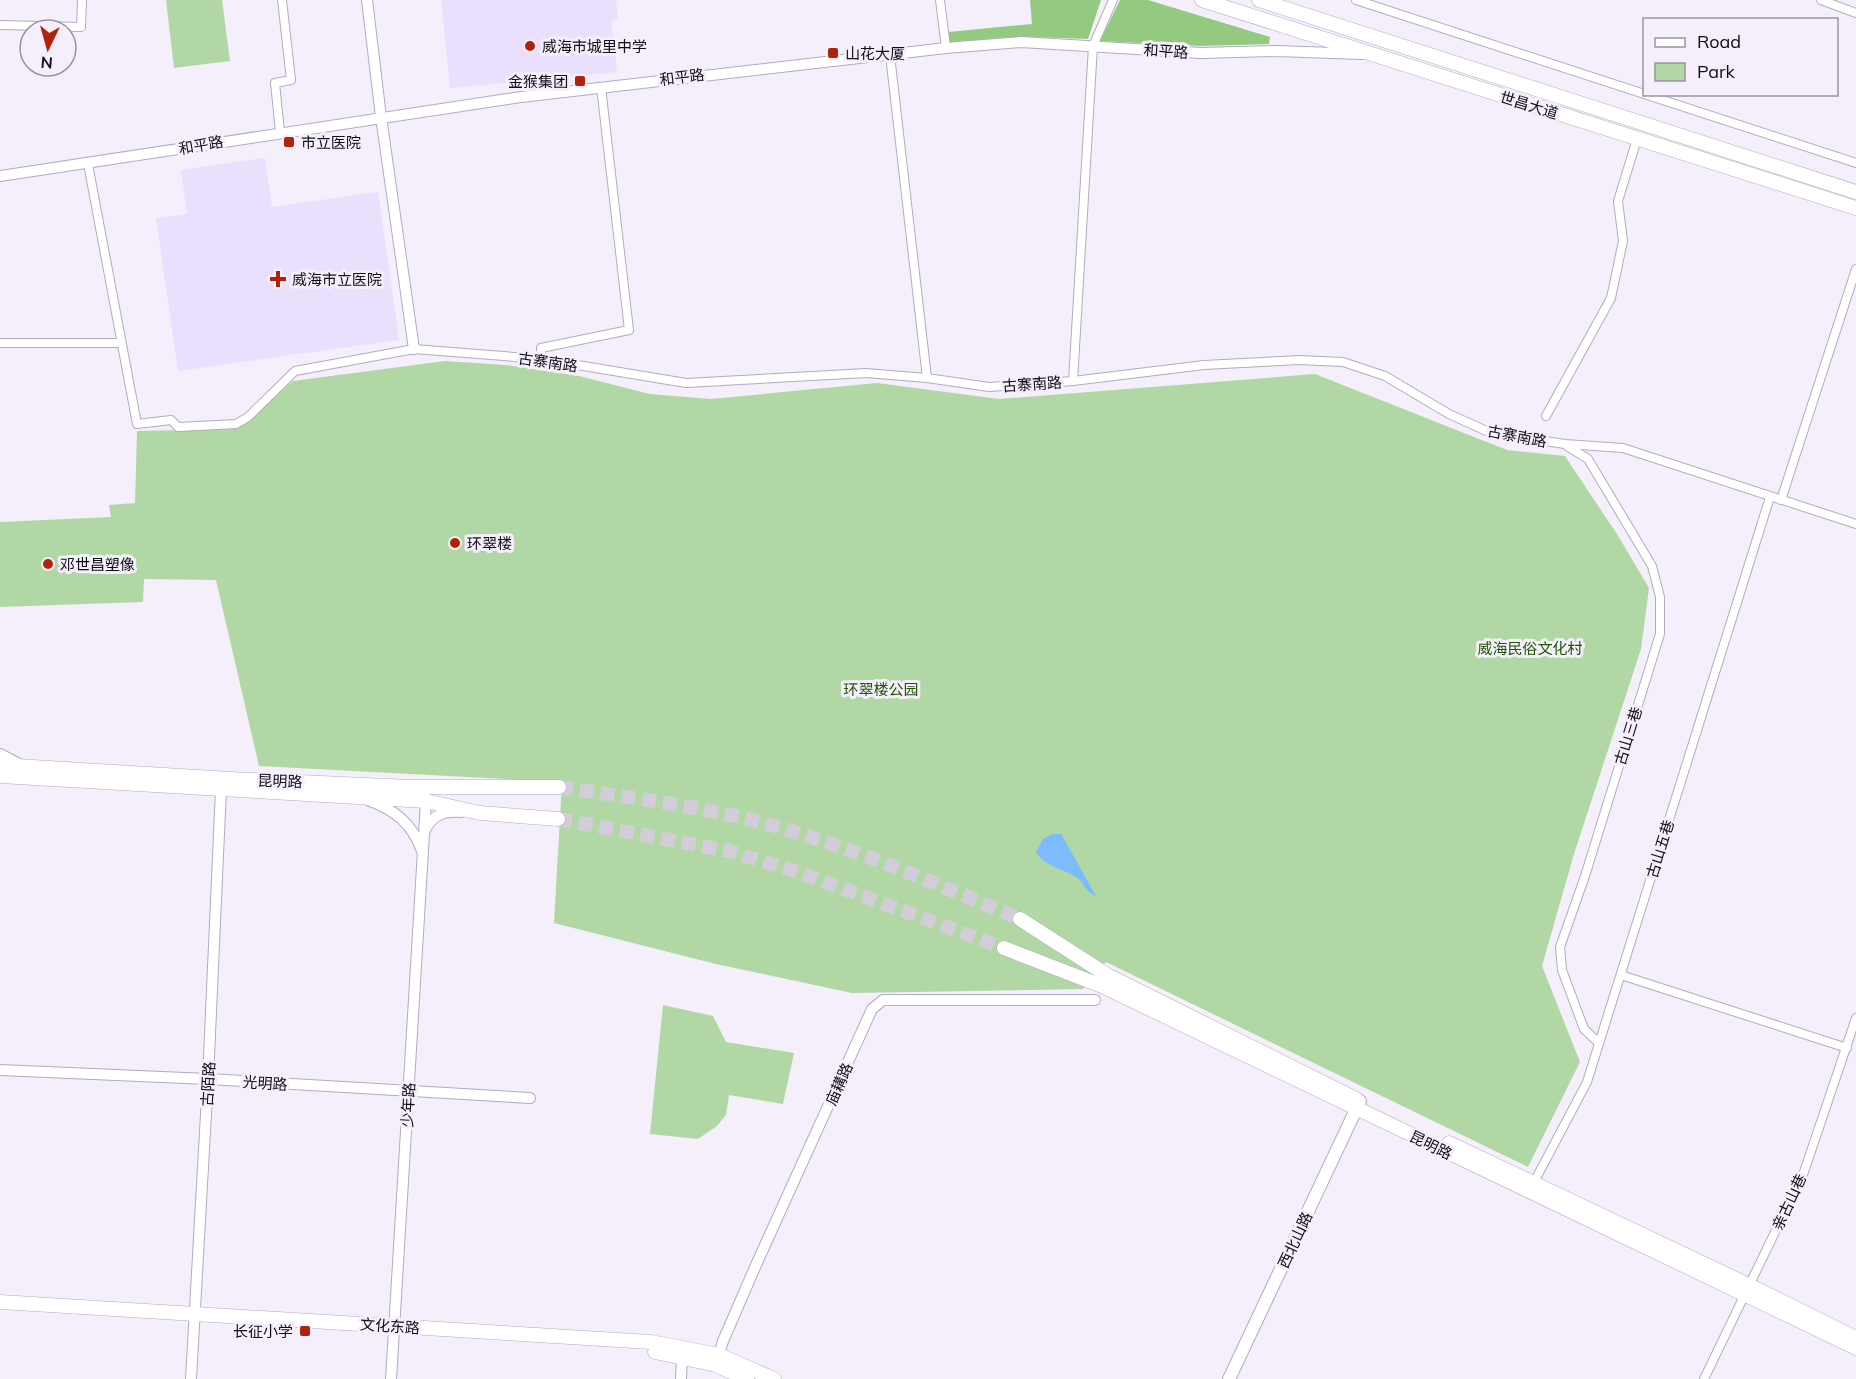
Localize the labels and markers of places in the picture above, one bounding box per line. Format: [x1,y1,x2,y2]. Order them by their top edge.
place label: 威海市城里中学 [542,37,647,56]
marker: 威海市城里中学 [523,39,537,53]
place label: 山花大厦 [845,44,905,63]
marker: 山花大厦 [826,46,840,60]
place label: 金猴集团 [508,72,568,91]
marker: 金猴集团 [573,74,587,88]
place label: 市立医院 [301,133,361,152]
marker: 市立医院 [282,135,296,149]
marker: 威海市立医院 [269,270,287,288]
place label: 威海市立医院 [292,270,382,289]
place label: 环翠楼 [467,534,512,553]
marker: 环翠楼 [448,536,462,550]
place label: 邓世昌塑像 [60,555,135,574]
marker: 邓世昌塑像 [41,557,55,571]
place label: 长征小学 [233,1322,293,1341]
marker: 长征小学 [298,1324,312,1338]

